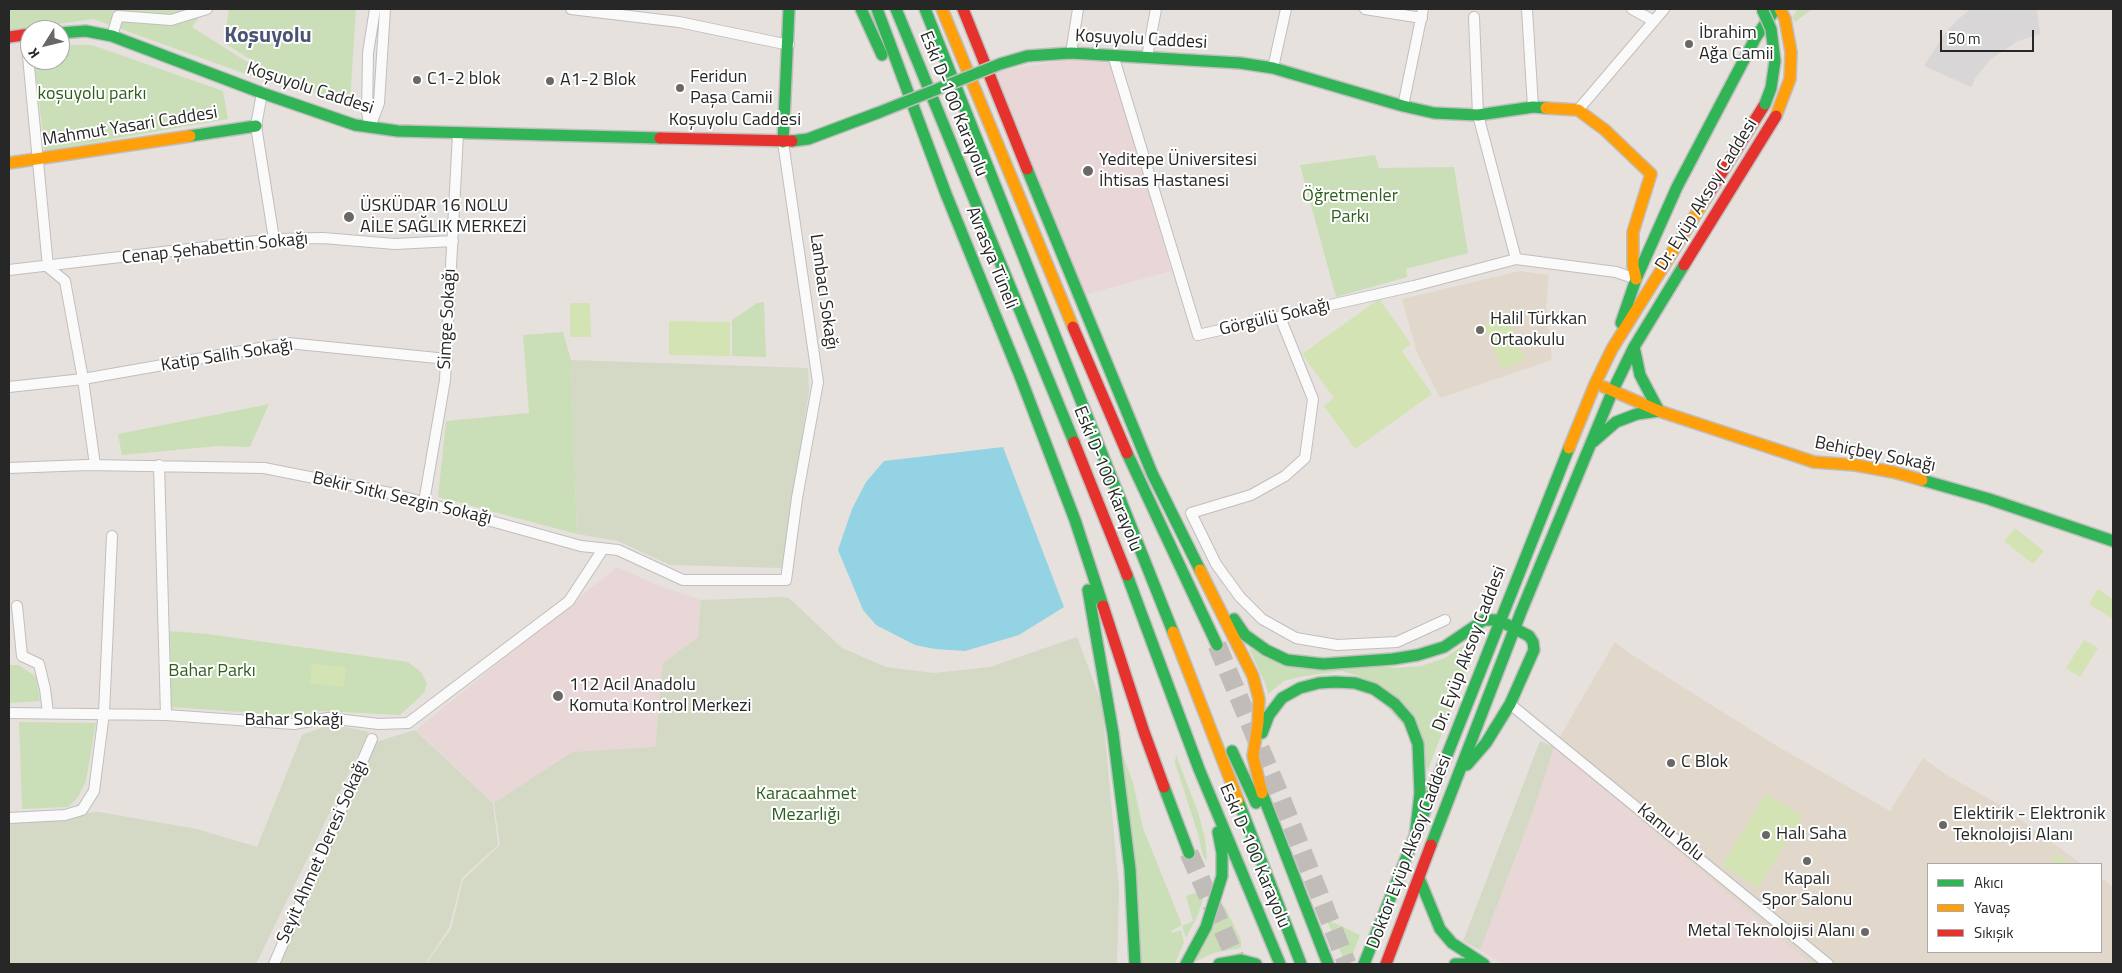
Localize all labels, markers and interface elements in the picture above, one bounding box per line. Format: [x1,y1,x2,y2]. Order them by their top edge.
north arrow [20,20,70,70]
scale bar [1942,20,2036,52]
place label: İbrahim Ağa Camii [1699,23,1774,66]
district label: Koşuyolu [224,24,312,50]
street label: Koşuyolu Caddesi [1074,26,1208,54]
text: 50 m [1948,27,1981,50]
street label: Eski D-100 Karayolu [914,28,992,180]
marker: İbrahim Ağa Camii [1683,38,1695,50]
text: K [22,44,44,63]
street label: Koşuyolu Caddesi [244,58,376,120]
place label: Feridun Paşa Camii [690,67,773,110]
place label: C1-2 blok [427,69,501,91]
place label: A1-2 Blok [560,70,636,92]
marker: C1-2 blok [411,74,423,86]
marker: A1-2 Blok [544,75,556,87]
marker: Feridun Paşa Camii [674,82,686,94]
park label: koşuyolu parkı [38,84,146,106]
street label: Mahmut Yasari Caddesi [41,102,219,152]
street label: Koşuyolu Caddesi [669,110,801,132]
street label: Dr. Eyüp Aksoy Caddesi [1651,115,1763,275]
place label: Yeditepe Üniversitesi İhtisas Hastanesi [1099,150,1257,192]
marker: Yeditepe Üniversitesi İhtisas Hastanesi [1081,164,1095,178]
park label: Öğretmenler Parkı [1302,186,1398,228]
place label: ÜSKÜDAR 16 NOLU AİLE SAĞLIK MERKEZİ [360,196,527,238]
street label: Avrasya Tüneli [961,204,1021,312]
marker: ÜSKÜDAR 16 NOLU AİLE SAĞLIK MERKEZİ [342,210,356,224]
street label: Cenap Şehabettin Sokağı [121,228,309,270]
street label: Lambacı Sokağı [804,233,842,351]
street label: Simge Sokağı [435,268,461,370]
street label: Görgülü Sokağı [1217,295,1333,341]
place label: Halil Türkkan Ortaokulu [1490,309,1587,352]
marker: Halil Türkkan Ortaokulu [1474,324,1486,336]
street label: Katip Salih Sokağı [159,335,295,377]
street label: Eski D-100 Karayolu [1068,403,1146,555]
street label: Behiçbey Sokağı [1813,433,1937,477]
street label: Bekir Sıtkı Sezgin Sokağı [310,468,494,530]
street label: Dr. Eyüp Aksoy Caddesi [1429,563,1511,735]
park label: Bahar Parkı [168,661,256,683]
place label: 112 Acil Anadolu Komuta Kontrol Merkezi [569,675,751,718]
marker: 112 Acil Anadolu Komuta Kontrol Merkezi [551,689,565,703]
street label: Bahar Sokağı [244,710,344,732]
street label: Doktor Eyüp Aksoy Caddesi [1363,752,1457,952]
place label: C Blok [1681,752,1728,774]
street label: Seyit Ahmet Deresi Sokağı [273,757,373,947]
marker: C Blok [1665,757,1677,769]
street label: Eski D-100 Karayolu [1214,781,1294,931]
park label: Karacaahmet Mezarlığı [756,784,856,826]
street label: Kamu Yolu [1632,800,1708,866]
place label: Elektirik - Elektronik Teknolojisi Alanı [1953,804,2106,846]
marker: Elektirik - Elektronik Teknolojisi Alanı [1937,819,1949,831]
place label: Halı Saha [1776,824,1847,846]
marker: Halı Saha [1760,829,1772,841]
marker: Kapalı Spor Salonu [1801,855,1813,867]
legend [1927,863,2102,953]
place label: Kapalı Spor Salonu [1762,869,1852,912]
text: Akıcı [1974,871,2003,894]
text: Yavaş [1974,896,2010,919]
place label: Metal Teknolojisi Alanı [1687,921,1855,943]
text: Sıkışık [1974,921,2013,944]
marker: Metal Teknolojisi Alanı [1859,926,1871,938]

